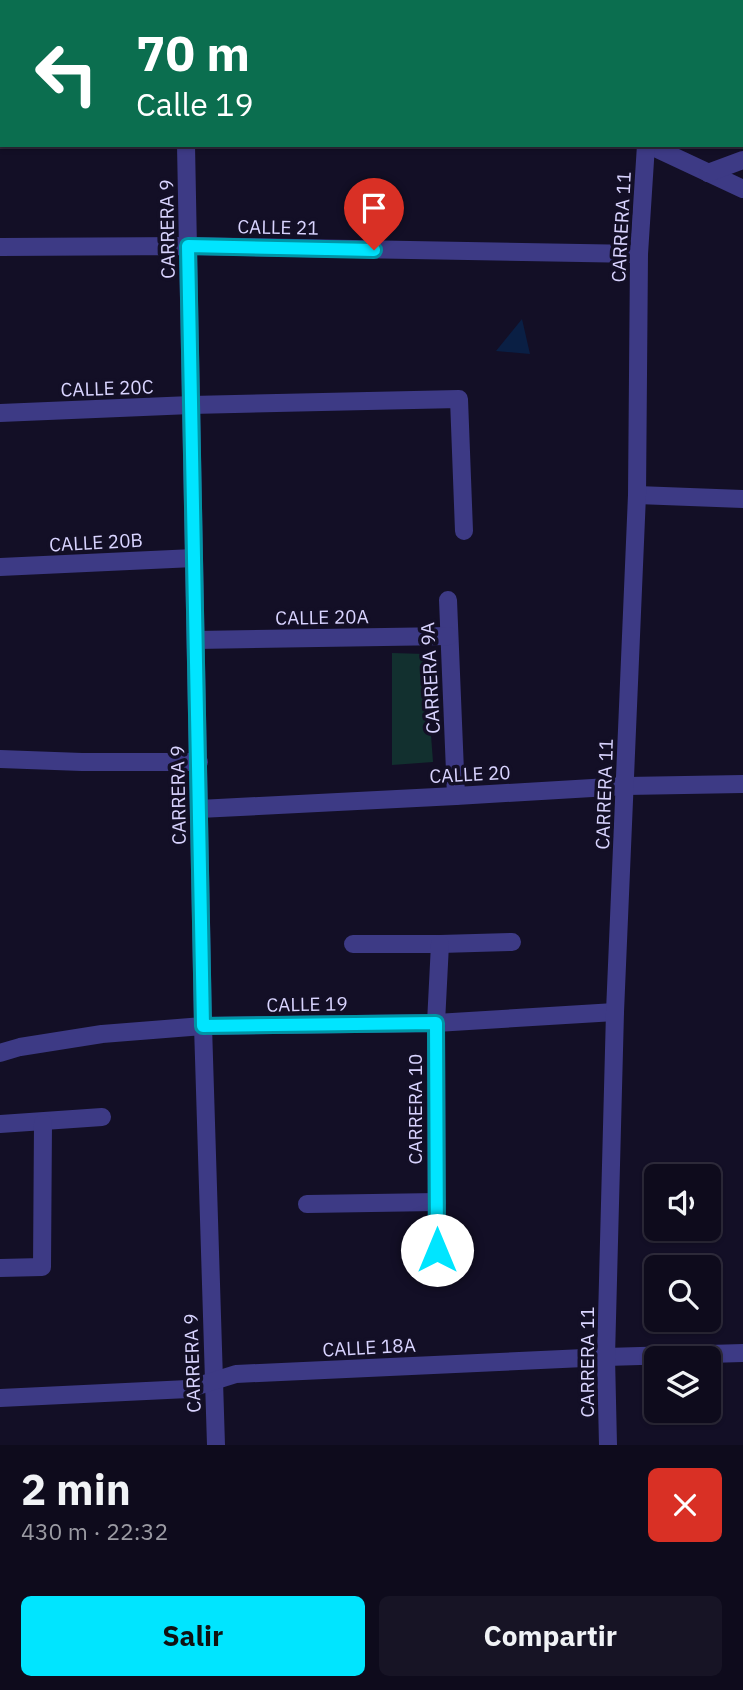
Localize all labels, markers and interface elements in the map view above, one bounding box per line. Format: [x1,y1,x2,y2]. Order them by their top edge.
text: 70 m [136,21,250,84]
icon: left [21,28,112,119]
text: Calle 19 [136,83,254,125]
street label: CARRERA 11 [606,171,636,283]
pin [344,178,404,250]
street label: CARRERA 9 [154,179,180,279]
icon: arrive [355,189,393,227]
street label: CALLE 21 [237,214,319,240]
street label: CALLE 20C [60,374,154,402]
street label: CALLE 20B [49,528,143,556]
street label: CALLE 20A [275,604,369,630]
street label: CARRERA 9A [415,622,445,734]
street label: CARRERA 11 [590,738,618,850]
street label: CARRERA 9 [165,745,191,845]
street label: CALLE 20 [429,760,511,788]
street label: CALLE 19 [266,991,348,1017]
street label: CARRERA 10 [403,1054,427,1165]
map controls [644,1164,721,1423]
button: sound [644,1164,721,1241]
position arrow [400,1213,474,1287]
button: search [644,1255,721,1332]
street label: CARRERA 11 [575,1307,599,1418]
street label: CARRERA 9 [178,1313,206,1413]
street label: CALLE 18A [322,1333,416,1361]
button: layers [644,1346,721,1423]
text: 2 min [21,1462,131,1517]
button: close [648,1468,722,1542]
text: 430 m · 22:32 [21,1516,168,1546]
button: Salir [21,1596,365,1676]
button: Compartir [379,1596,722,1676]

